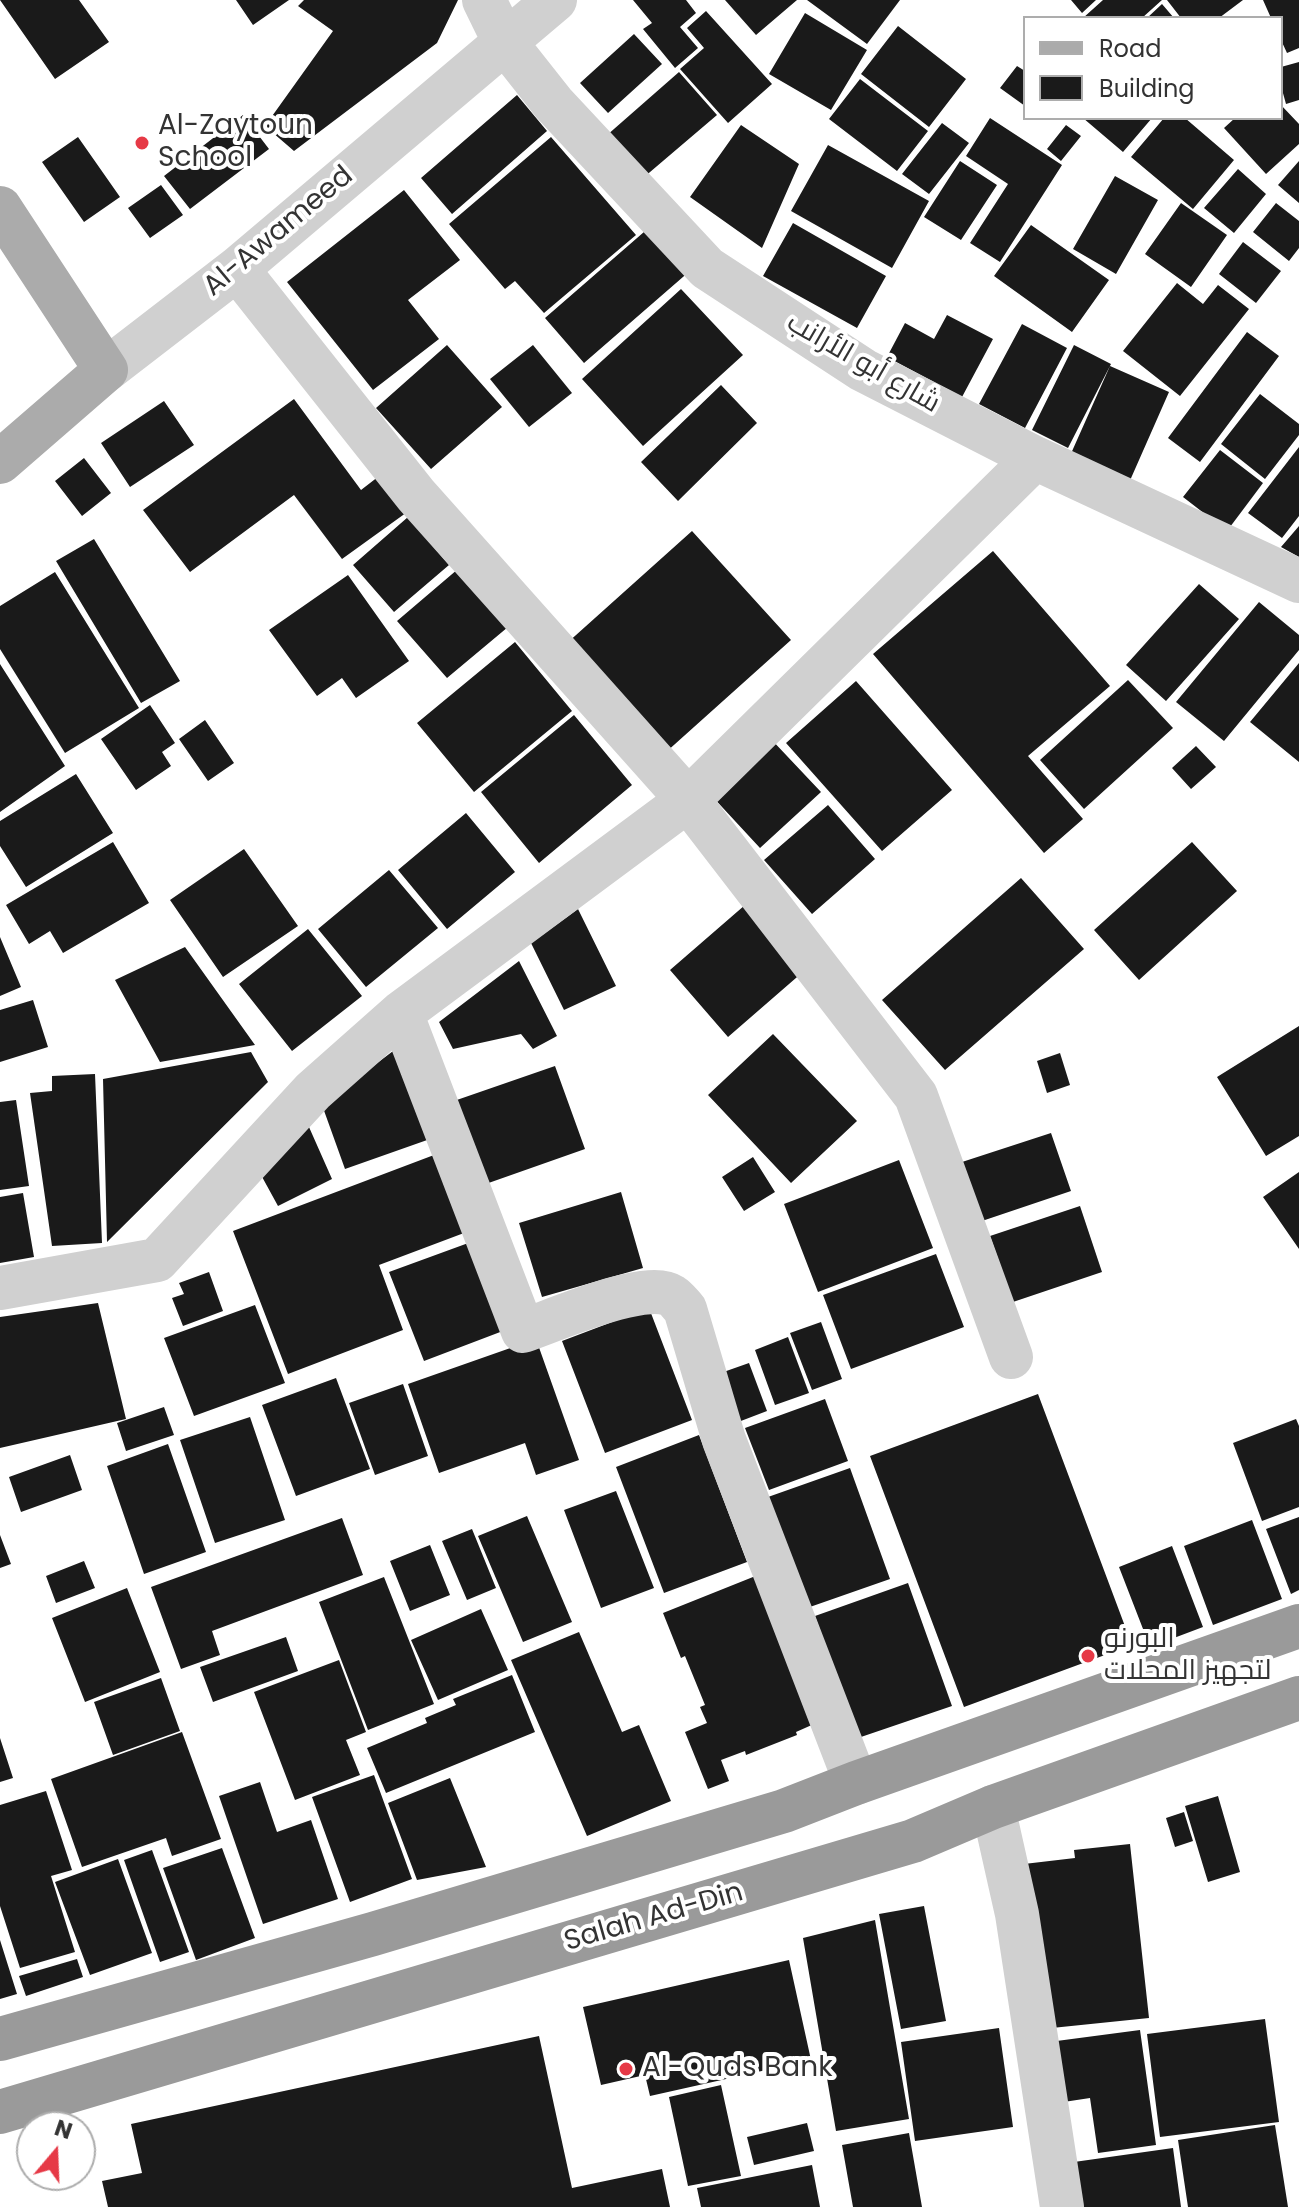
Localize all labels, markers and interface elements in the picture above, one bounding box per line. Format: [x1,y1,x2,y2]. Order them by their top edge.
legend [1023,16,1283,120]
text: Road [1099,32,1161,65]
text: Building [1099,72,1195,105]
place label: Al-Zaytoun School [158,110,313,176]
marker: Al-Zaytoun School [133,134,151,152]
street label: Al-Awameed [198,160,360,304]
street label: شارع أبو الأرانب [780,307,946,421]
place label: البورنو لتجهيز المحلات [1104,1623,1271,1689]
marker: البورنو لتجهيز المحلات [1079,1647,1097,1665]
street label: Salah Ad-Din [561,1876,747,1960]
place label: Al-Quds Bank [642,2052,833,2086]
marker: Al-Quds Bank [617,2060,635,2078]
north arrow [16,2111,96,2191]
text: N [50,2112,76,2147]

